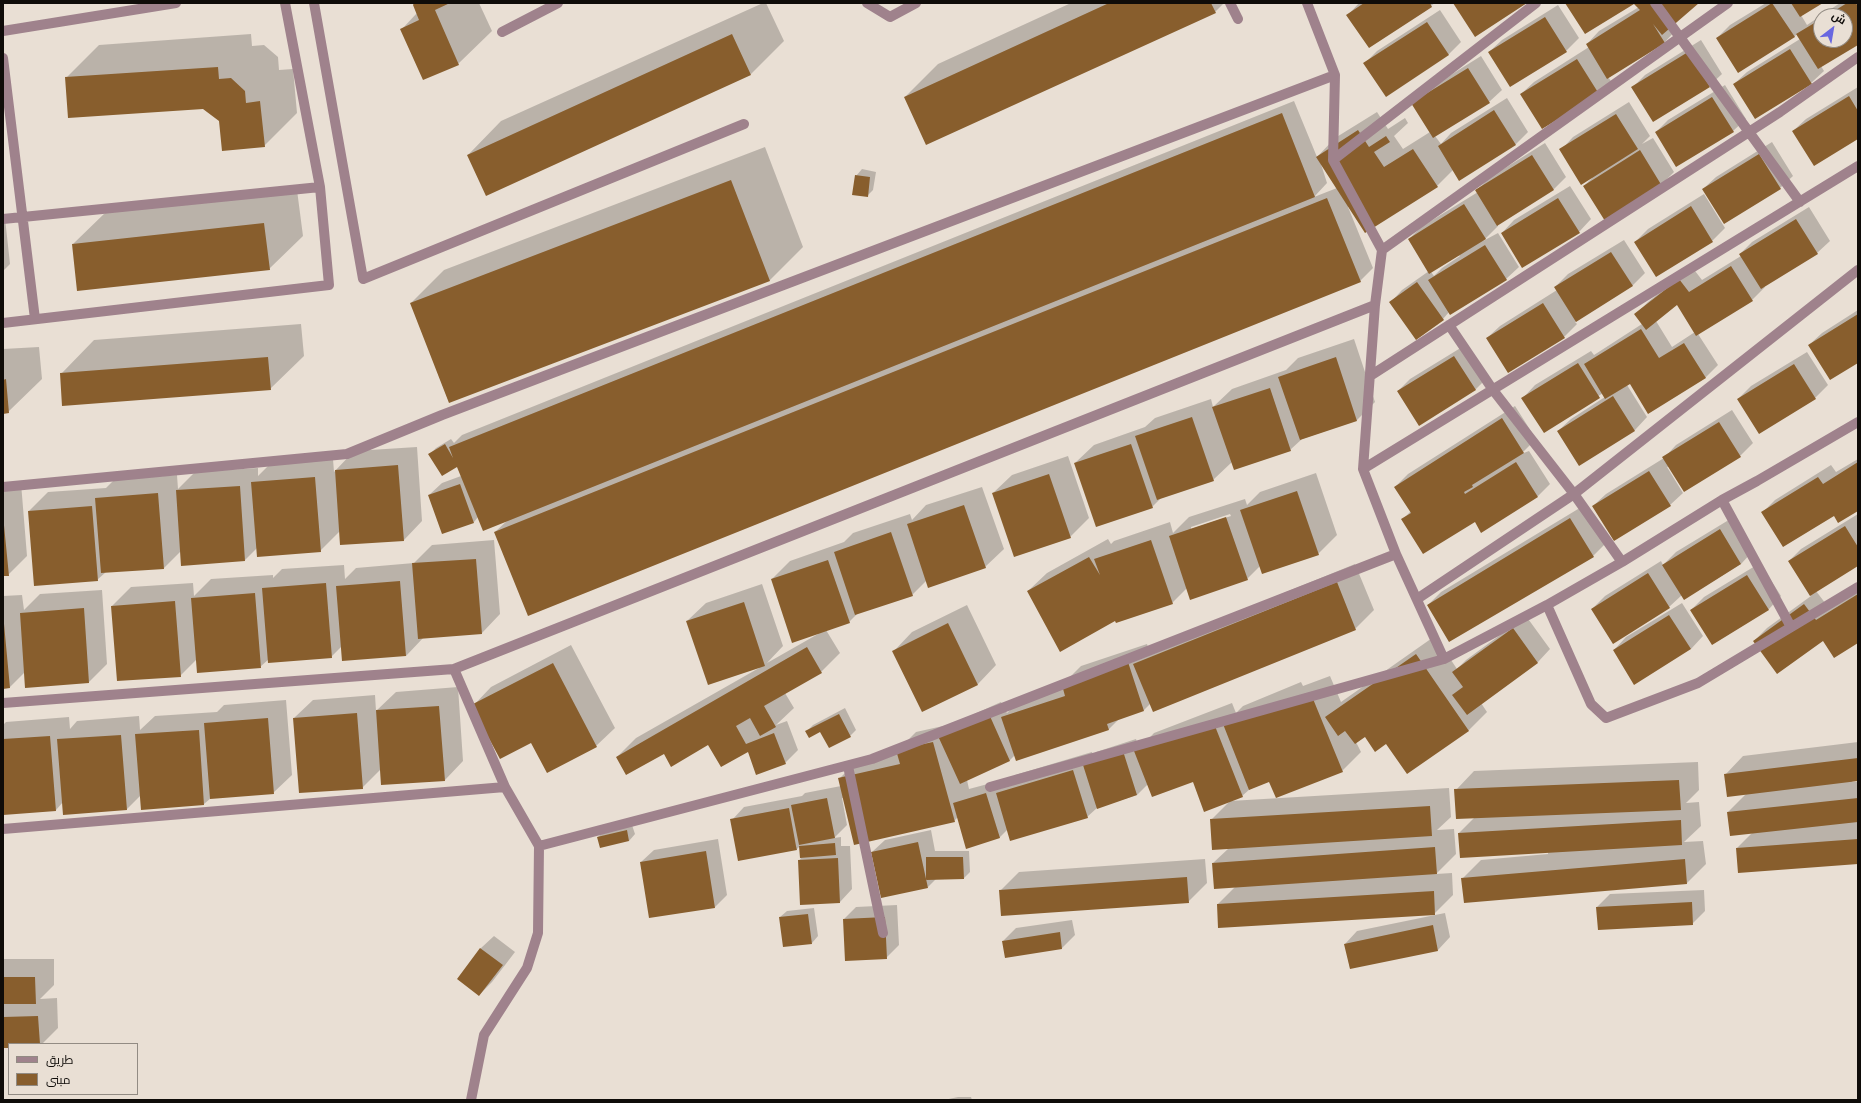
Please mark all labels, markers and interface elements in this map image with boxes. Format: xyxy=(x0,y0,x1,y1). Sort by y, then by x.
north arrow xyxy=(1813,8,1853,48)
text: ش xyxy=(1830,9,1848,27)
legend xyxy=(8,1043,138,1095)
text: طريق xyxy=(46,1053,73,1067)
text: مبنى xyxy=(46,1073,71,1087)

